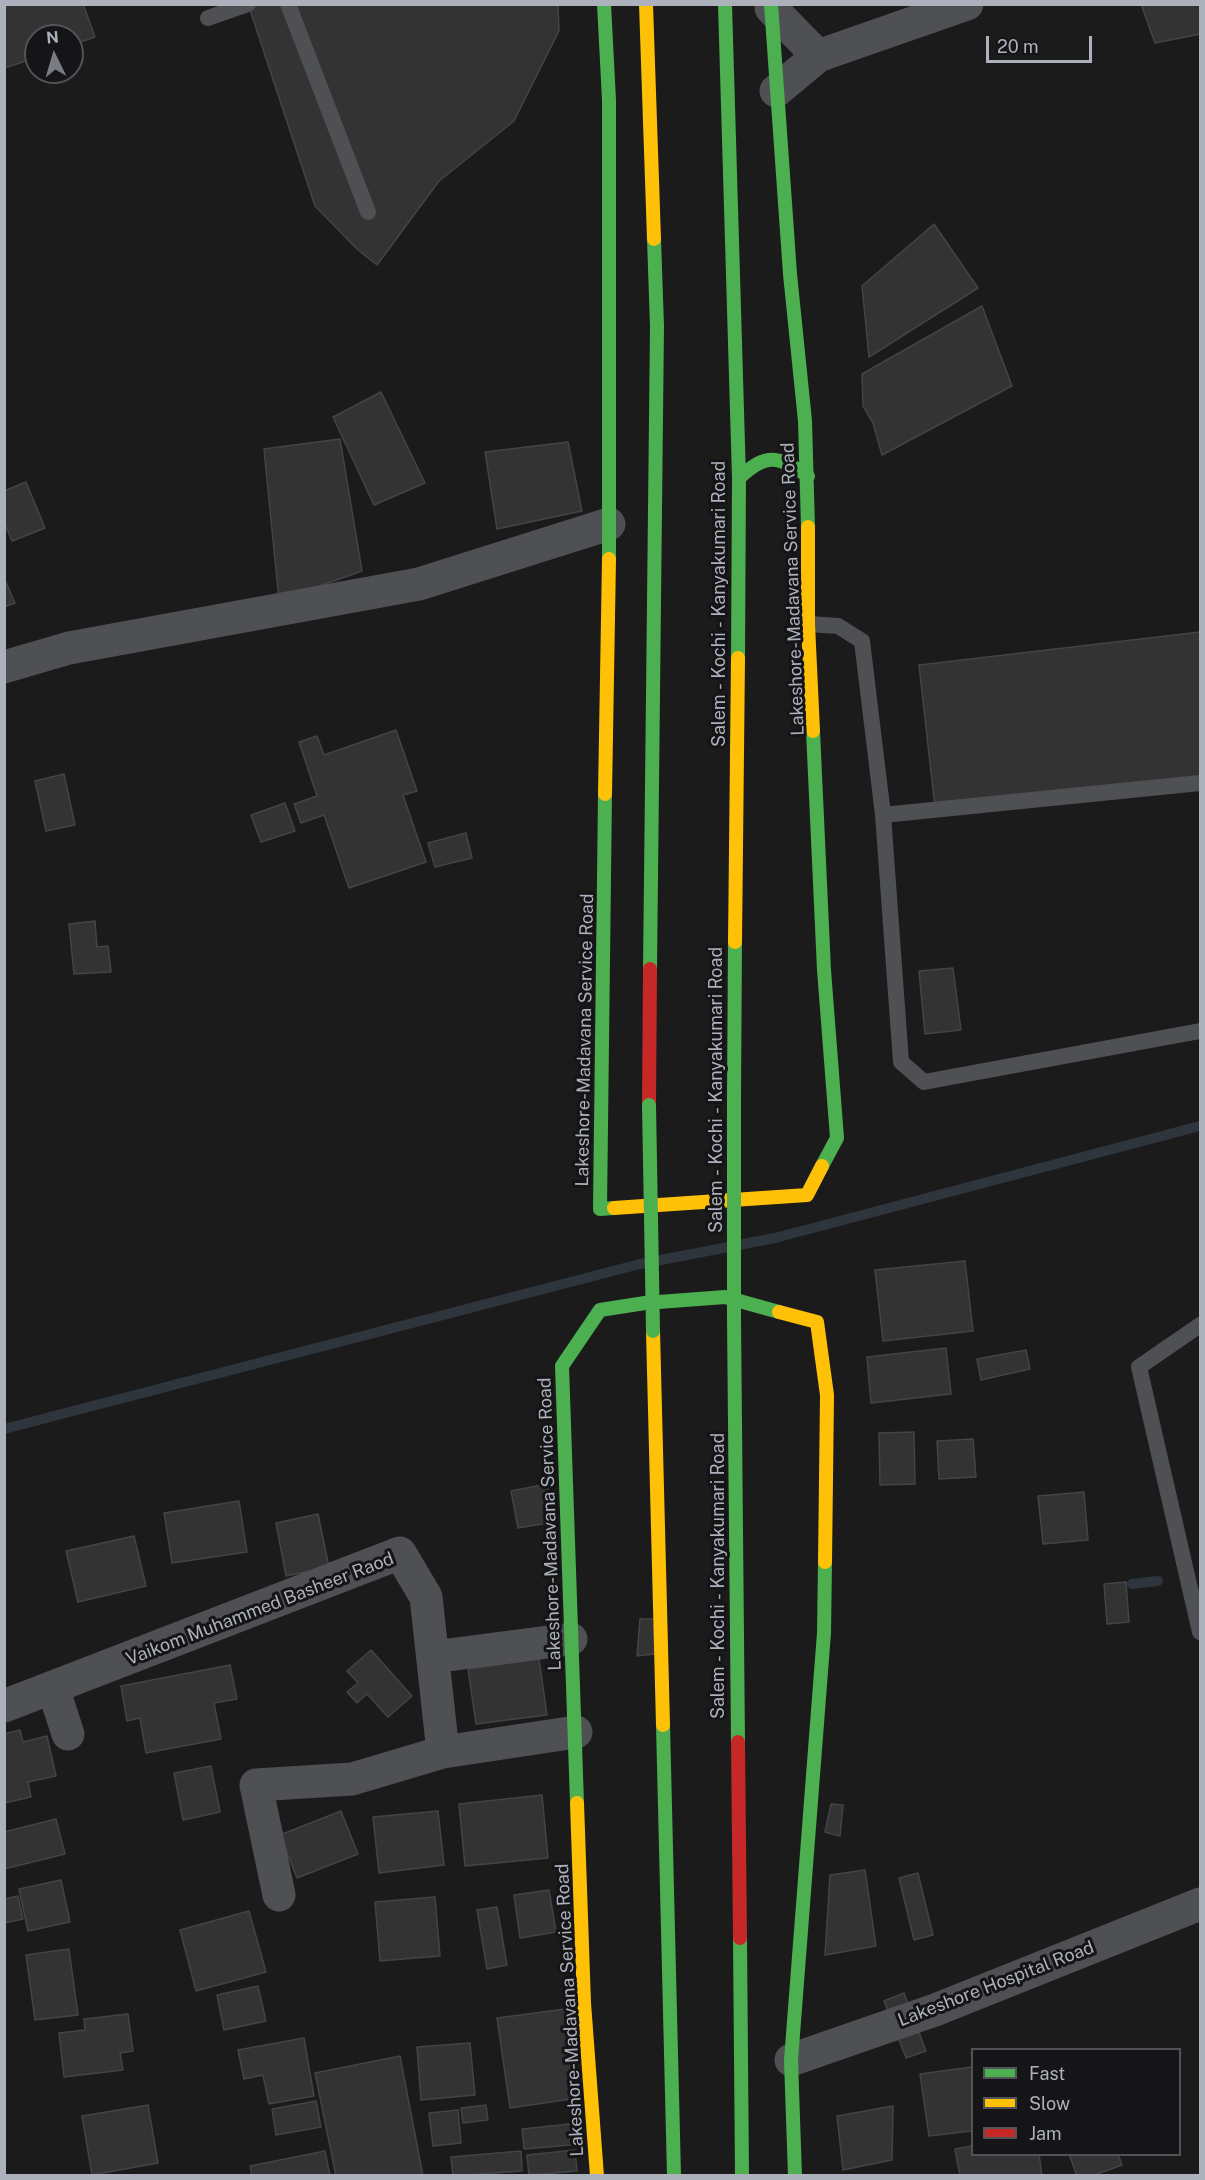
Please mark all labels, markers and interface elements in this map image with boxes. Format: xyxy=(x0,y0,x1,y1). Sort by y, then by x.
north arrow xyxy=(24,24,84,84)
scale bar xyxy=(989,24,1096,62)
text: N xyxy=(45,28,60,48)
text: 20 m xyxy=(997,36,1039,57)
street label: Lakeshore-Madavana Service Road xyxy=(777,442,809,736)
street label: Salem - Kochi - Kanyakumari Road xyxy=(708,461,730,747)
street label: Lakeshore-Madavana Service Road xyxy=(572,893,598,1187)
street label: Salem - Kochi - Kanyakumari Road xyxy=(705,947,727,1233)
street label: Lakeshore-Madavana Service Road xyxy=(534,1377,566,1671)
street label: Salem - Kochi - Kanyakumari Road xyxy=(707,1433,729,1719)
street label: Vaikom Muhammed Basheer Raod xyxy=(123,1548,397,1670)
street label: Lakeshore-Madavana Service Road xyxy=(552,1863,588,2157)
street label: Lakeshore Hospital Road xyxy=(895,1937,1097,2031)
legend xyxy=(971,2048,1181,2156)
text: Fast xyxy=(1029,2063,1065,2084)
text: Slow xyxy=(1029,2093,1070,2114)
text: Jam xyxy=(1029,2123,1062,2144)

